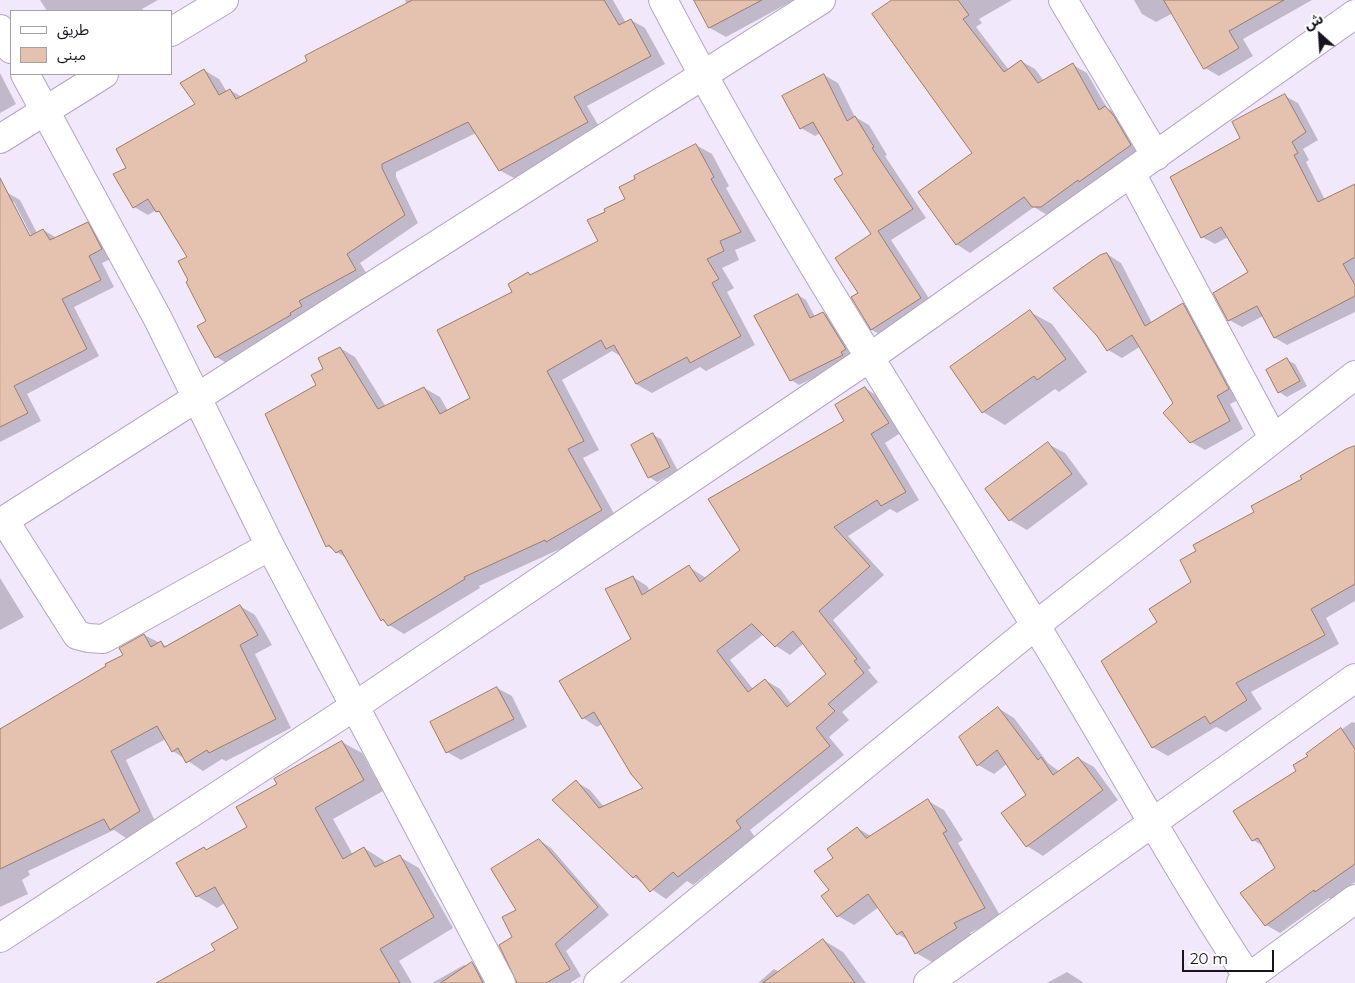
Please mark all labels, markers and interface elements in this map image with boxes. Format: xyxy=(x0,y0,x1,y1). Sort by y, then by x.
text: ش xyxy=(1301,9,1326,34)
legend xyxy=(10,10,172,75)
north arrow xyxy=(1295,10,1345,60)
text: طريق xyxy=(57,20,89,39)
text: مبنى xyxy=(57,45,86,64)
scale bar xyxy=(1185,940,1278,972)
text: 20 m xyxy=(1190,949,1228,968)

